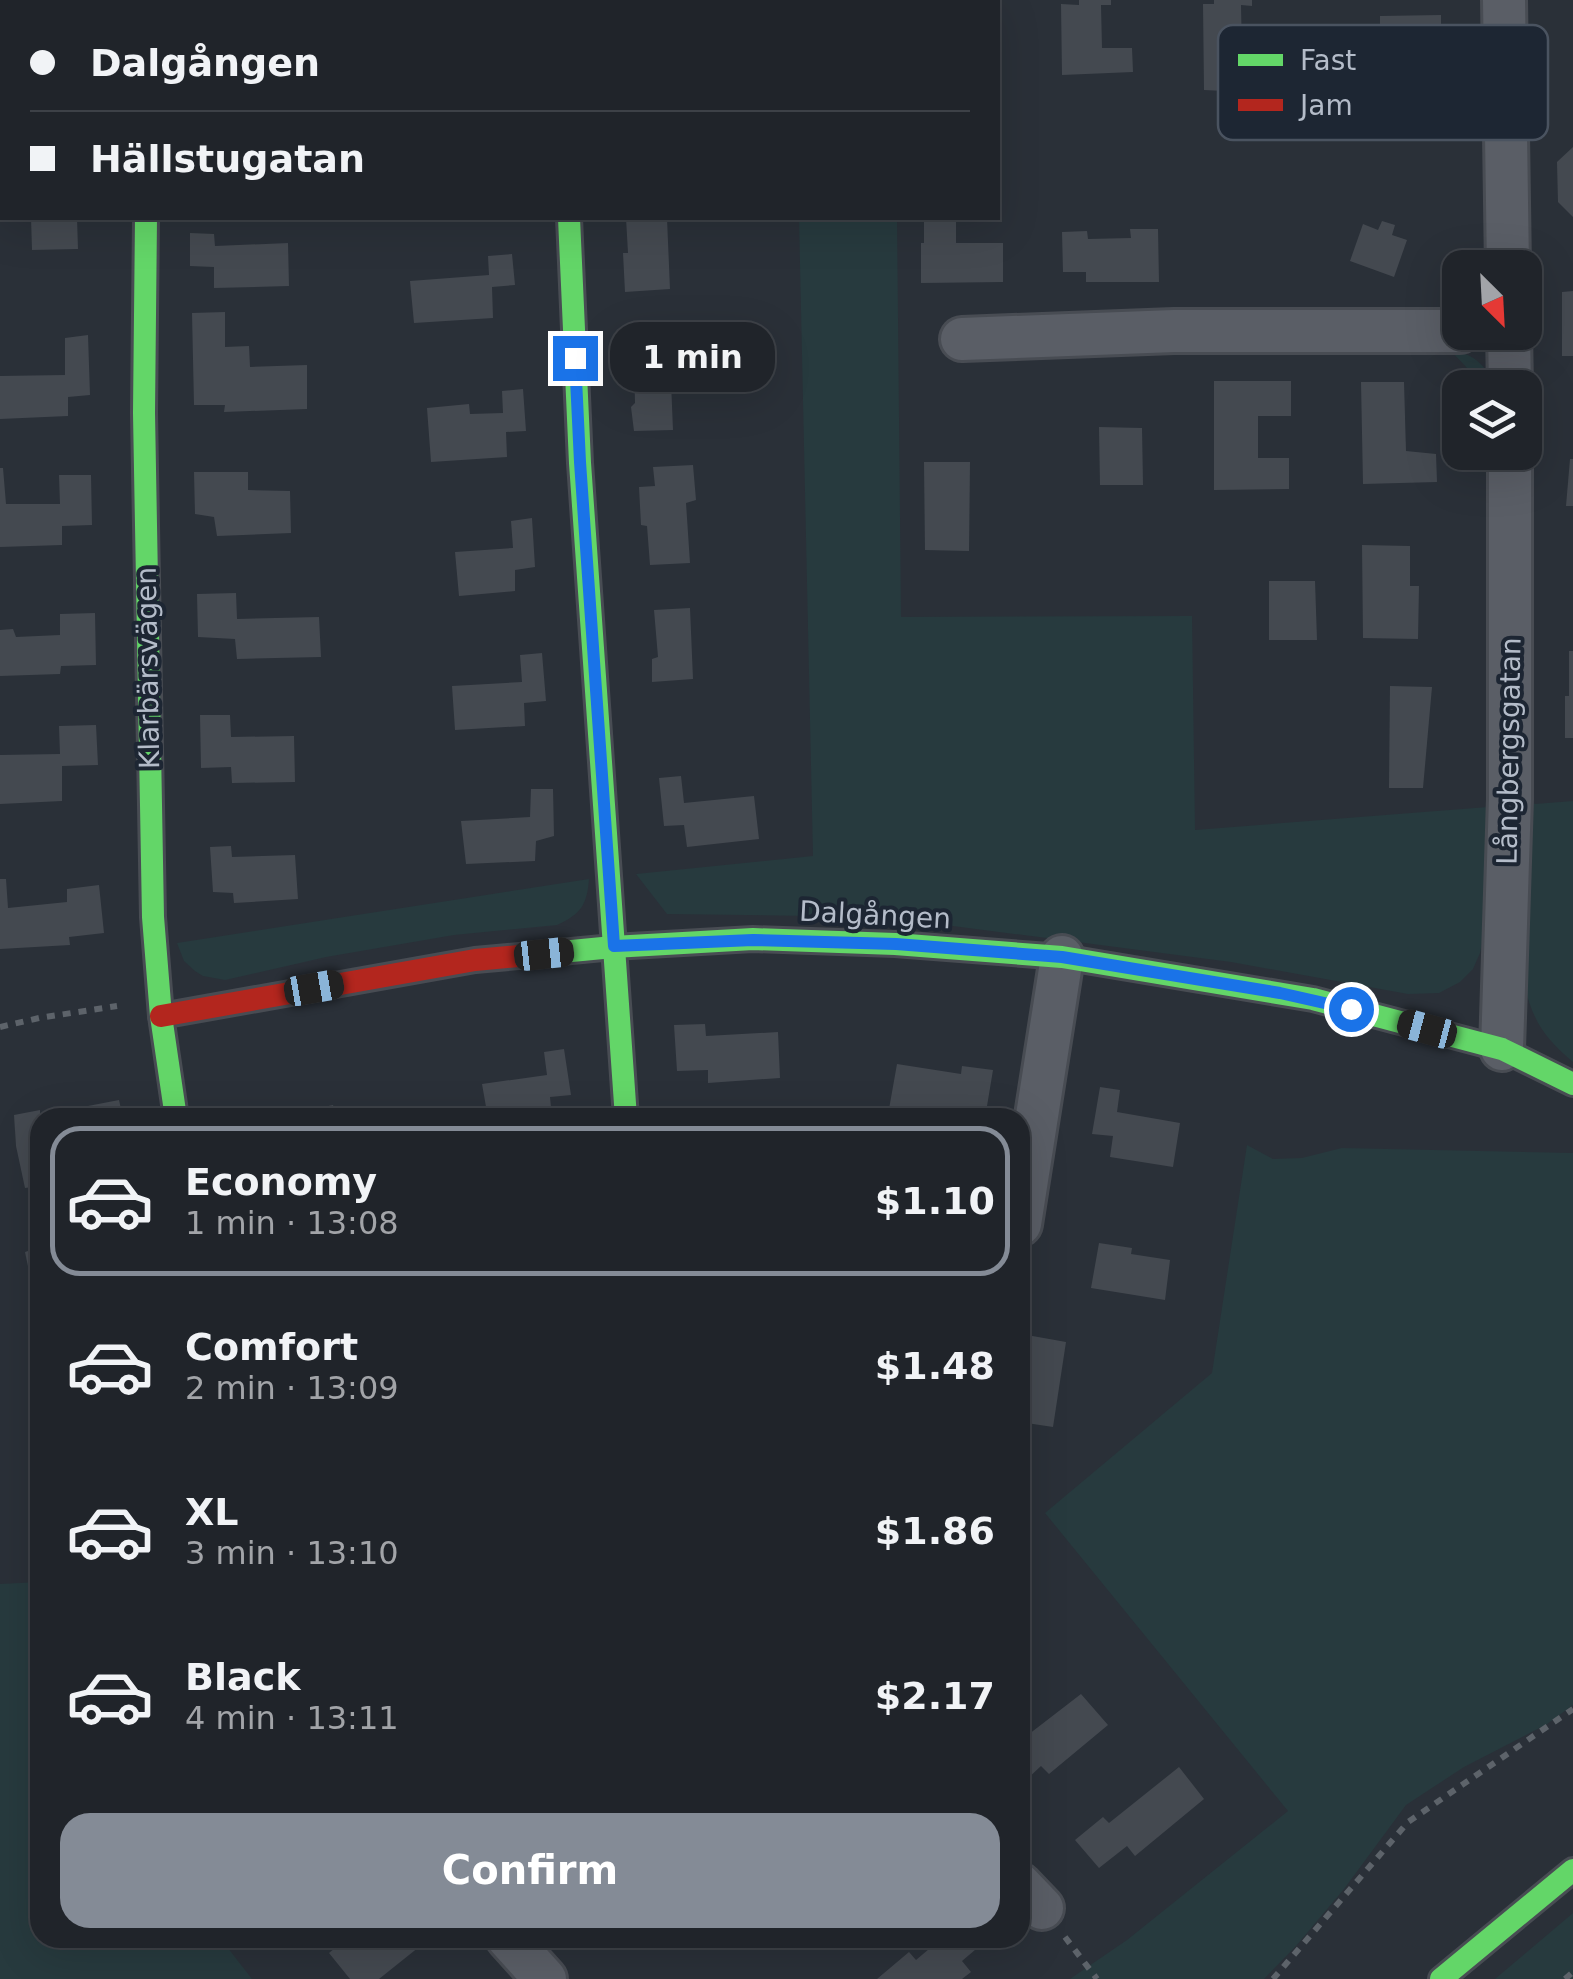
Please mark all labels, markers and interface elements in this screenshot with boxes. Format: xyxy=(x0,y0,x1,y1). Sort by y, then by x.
legend xyxy=(1218,25,1548,140)
text: Dalgången xyxy=(90,41,320,85)
text: Fast xyxy=(1300,44,1356,77)
text: Jam xyxy=(1298,89,1353,122)
text: Hällstugatan xyxy=(90,137,365,181)
north arrow xyxy=(1442,250,1542,350)
map controls xyxy=(1442,250,1542,470)
callout: 1 min xyxy=(610,323,775,393)
route end xyxy=(553,336,598,381)
text: 1 min xyxy=(642,338,743,376)
button: layers xyxy=(1442,370,1542,470)
street label: Klarbärsvägen xyxy=(130,567,166,769)
street label: Långbergsgatan xyxy=(1491,637,1527,865)
street label: Dalgången xyxy=(798,895,952,935)
car xyxy=(513,936,575,972)
car xyxy=(282,968,346,1008)
route start xyxy=(1329,987,1374,1032)
car xyxy=(1394,1007,1460,1051)
icon: car xyxy=(65,1156,155,1246)
text: Economy xyxy=(185,1160,377,1204)
text: $1.10 xyxy=(875,1179,995,1223)
text: 1 min · 13:08 xyxy=(185,1204,399,1242)
icon: car xyxy=(65,1321,155,1411)
text: Comfort xyxy=(185,1325,358,1369)
text: $1.48 xyxy=(875,1344,995,1388)
text: 2 min · 13:09 xyxy=(185,1369,399,1407)
icon: car xyxy=(65,1486,155,1576)
text: XL xyxy=(185,1490,239,1534)
text: $1.86 xyxy=(875,1509,995,1553)
text: 3 min · 13:10 xyxy=(185,1534,399,1572)
icon: car xyxy=(65,1651,155,1741)
text: Black xyxy=(185,1655,300,1699)
text: $2.17 xyxy=(875,1674,995,1718)
text: 4 min · 13:11 xyxy=(185,1699,399,1737)
button: Confirm xyxy=(60,1813,1000,1928)

